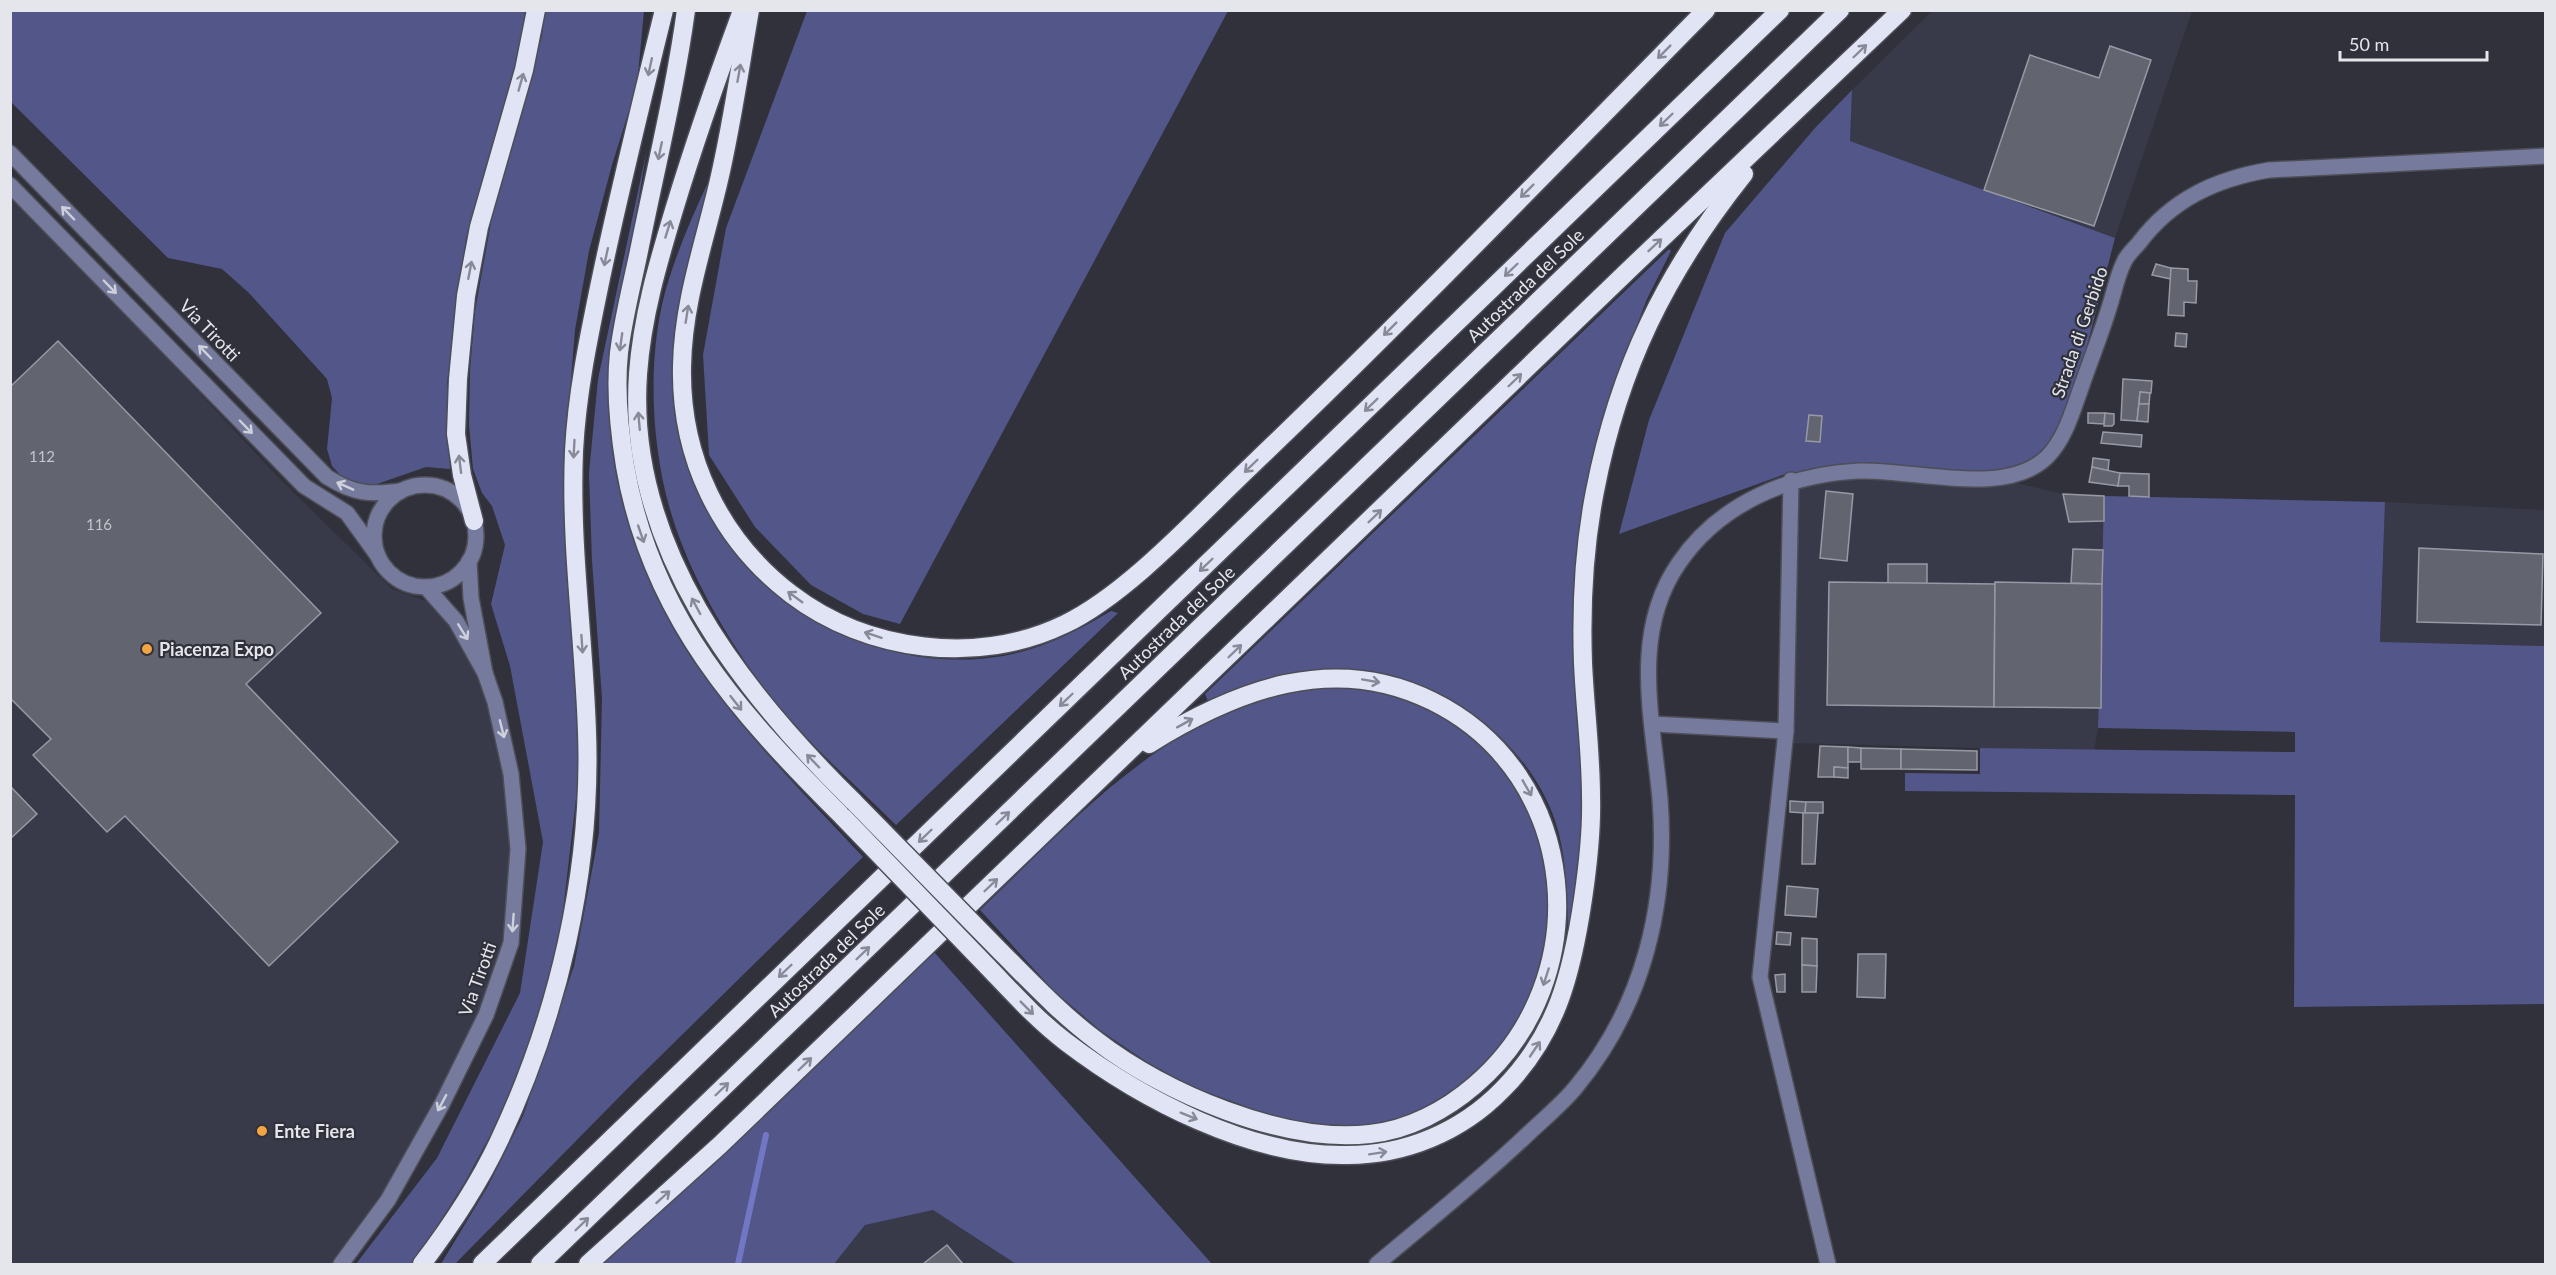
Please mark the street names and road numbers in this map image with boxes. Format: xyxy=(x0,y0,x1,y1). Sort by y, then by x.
street label: Autostrada del Sole xyxy=(1462,224,1588,346)
street label: Strada di Gerbido xyxy=(2046,263,2112,401)
street label: Via Tirotti xyxy=(175,295,245,365)
street label: Autostrada del Sole xyxy=(1113,561,1239,683)
street label: Autostrada del Sole xyxy=(763,899,889,1021)
street label: Via Tirotti xyxy=(453,939,501,1019)

